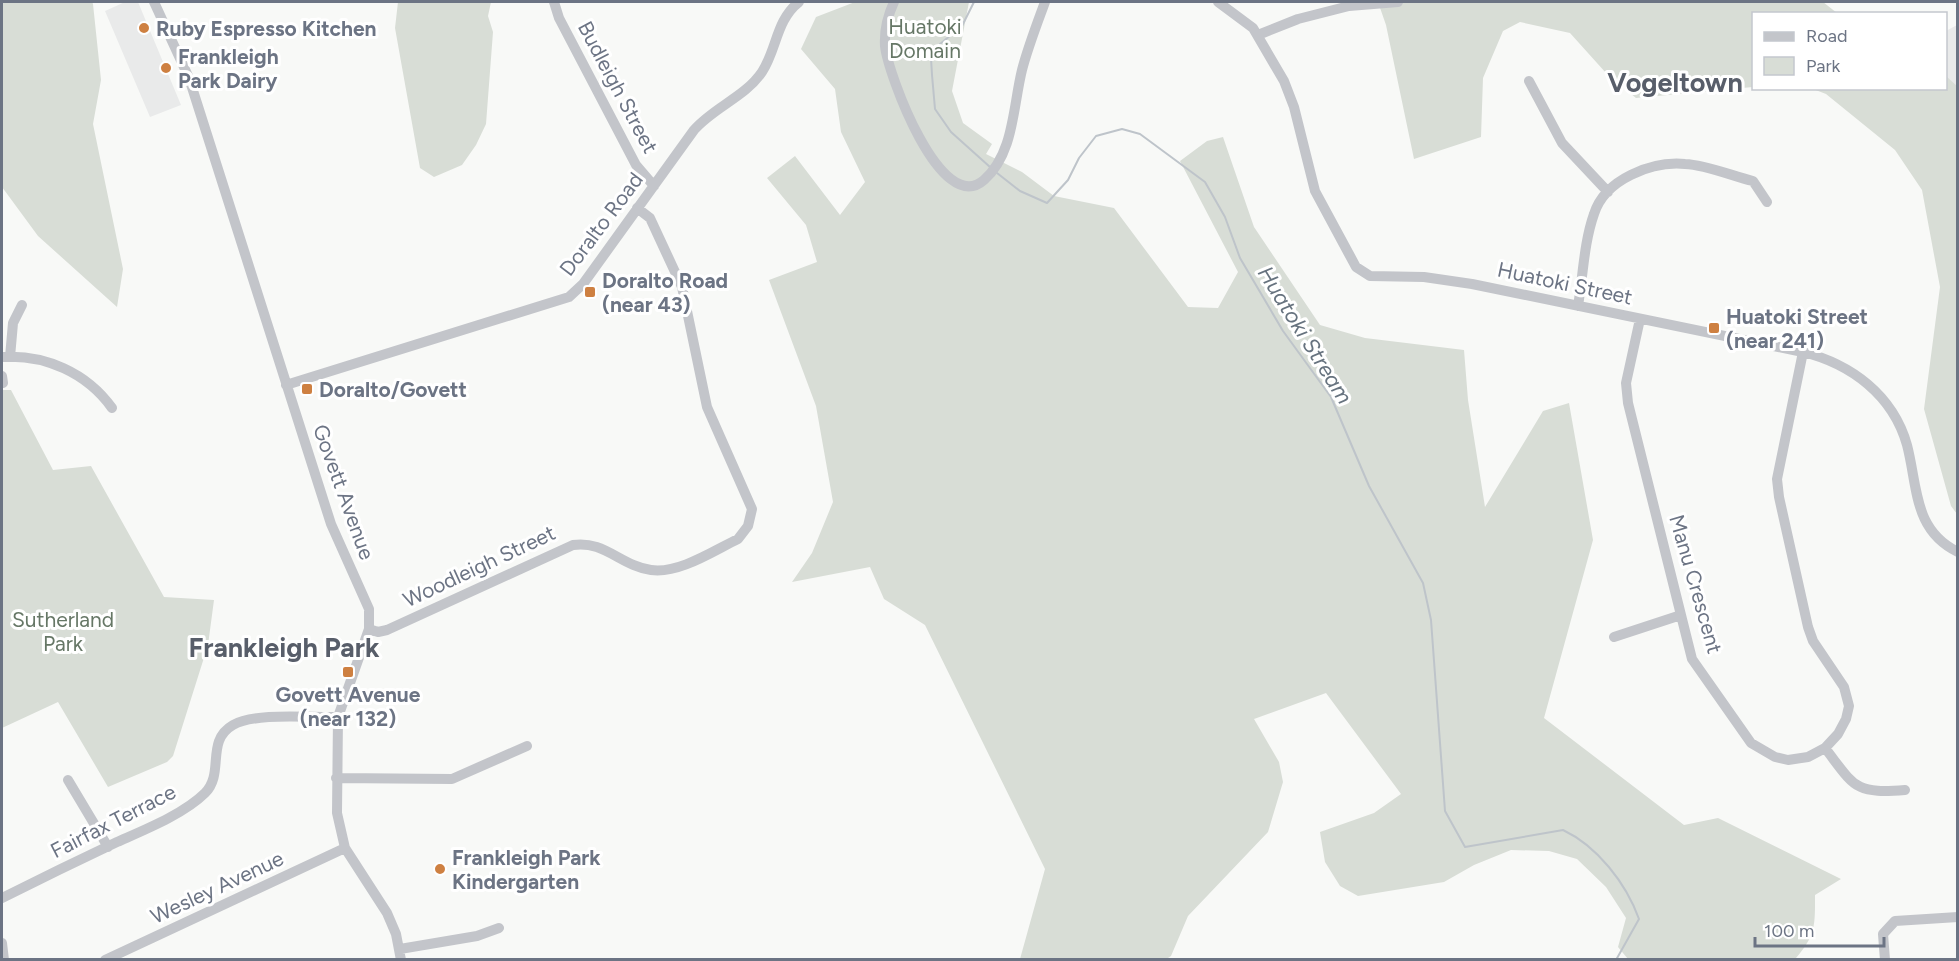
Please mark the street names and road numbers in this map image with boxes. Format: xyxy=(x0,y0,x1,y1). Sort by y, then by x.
street label: Budleigh Street xyxy=(573,17,663,157)
street label: Doralto Road xyxy=(554,167,648,281)
street label: Huatoki Street xyxy=(1495,256,1635,310)
street label: Govett Avenue xyxy=(308,421,380,563)
street label: Manu Crescent xyxy=(1664,512,1728,656)
street label: Woodleigh Street xyxy=(399,520,559,612)
street label: Fairfax Terrace xyxy=(46,779,180,863)
street label: Wesley Avenue xyxy=(147,845,287,929)

